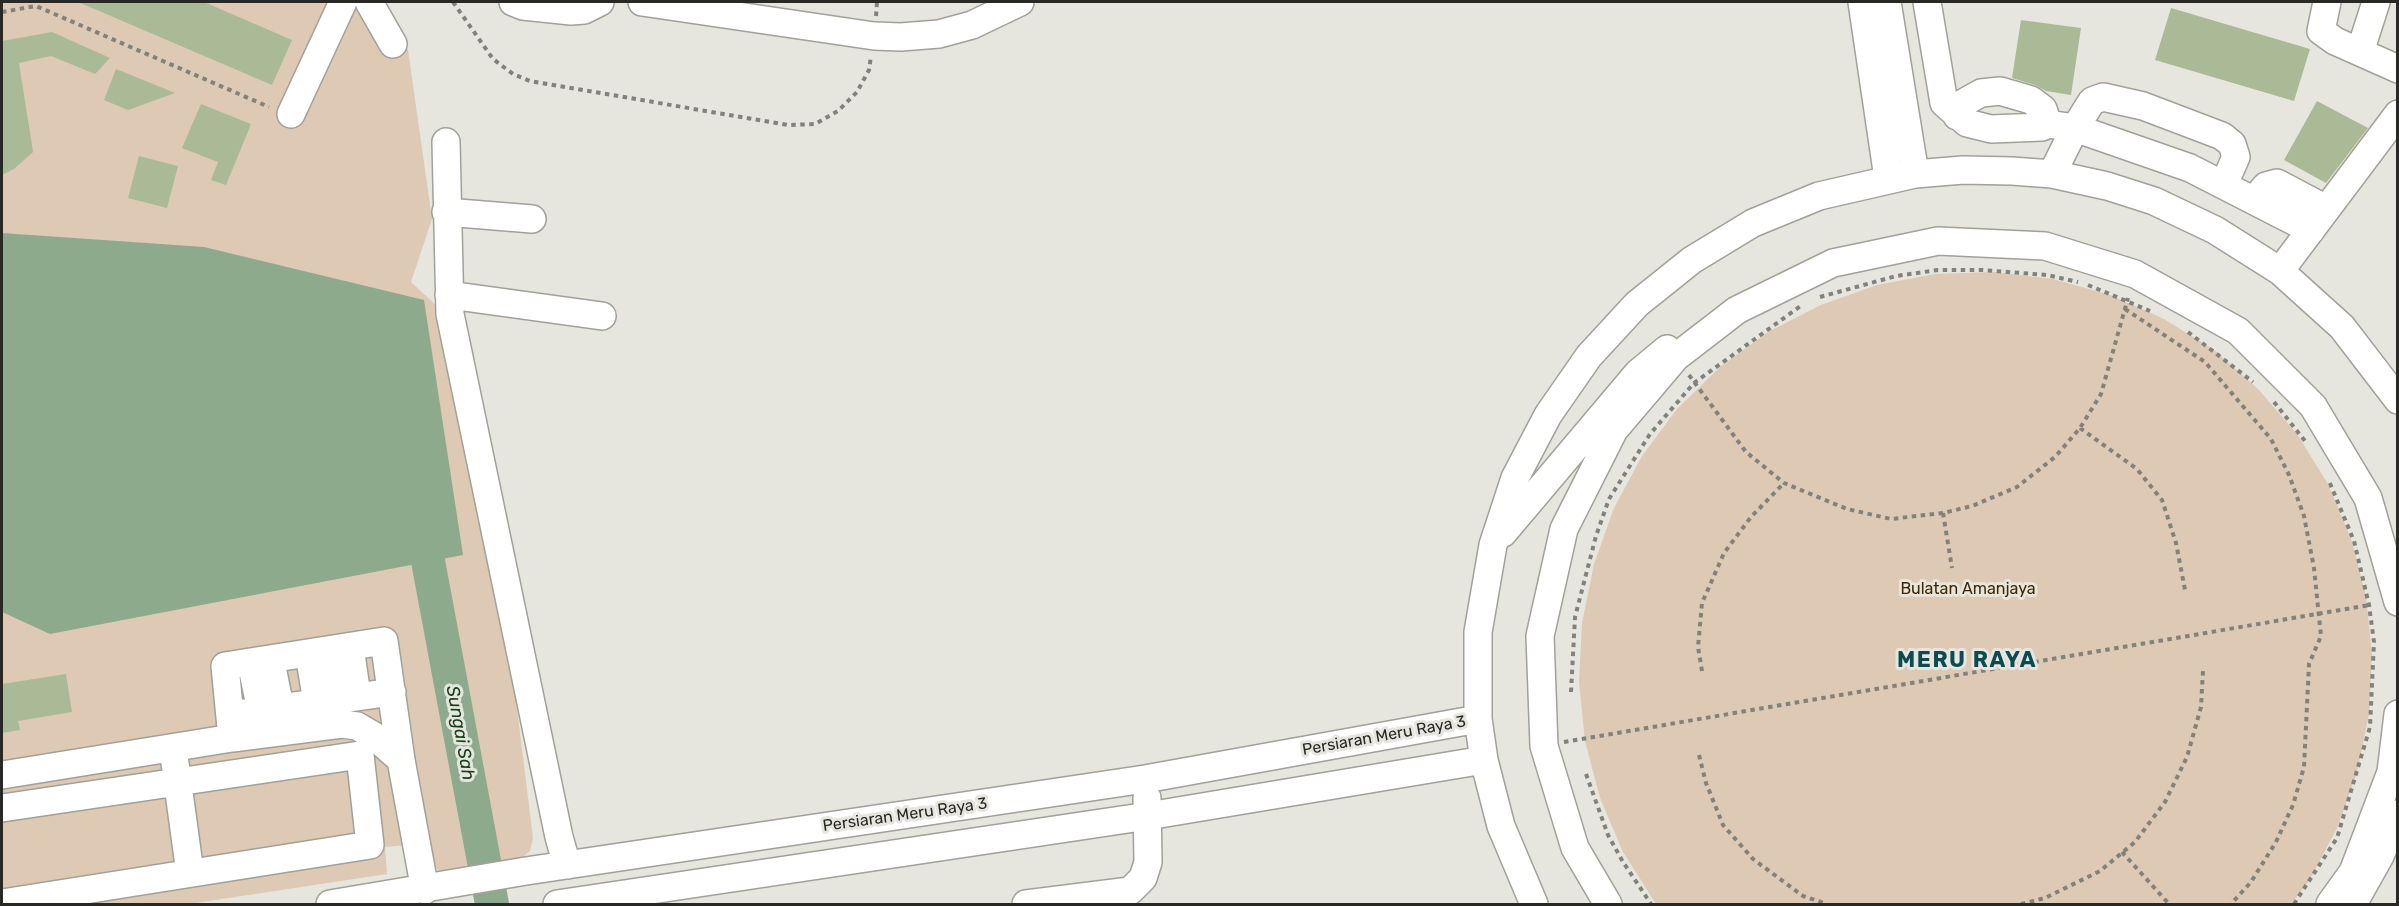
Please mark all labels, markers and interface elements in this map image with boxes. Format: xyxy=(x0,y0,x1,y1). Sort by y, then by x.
park label: Bulatan Amanjaya xyxy=(1900,579,2036,599)
district label: MERU RAYA xyxy=(1897,648,2037,674)
water label: Sungai Sah xyxy=(441,684,479,782)
street label: Persiaran Meru Raya 3 xyxy=(1301,712,1467,760)
street label: Persiaran Meru Raya 3 xyxy=(822,794,988,836)

